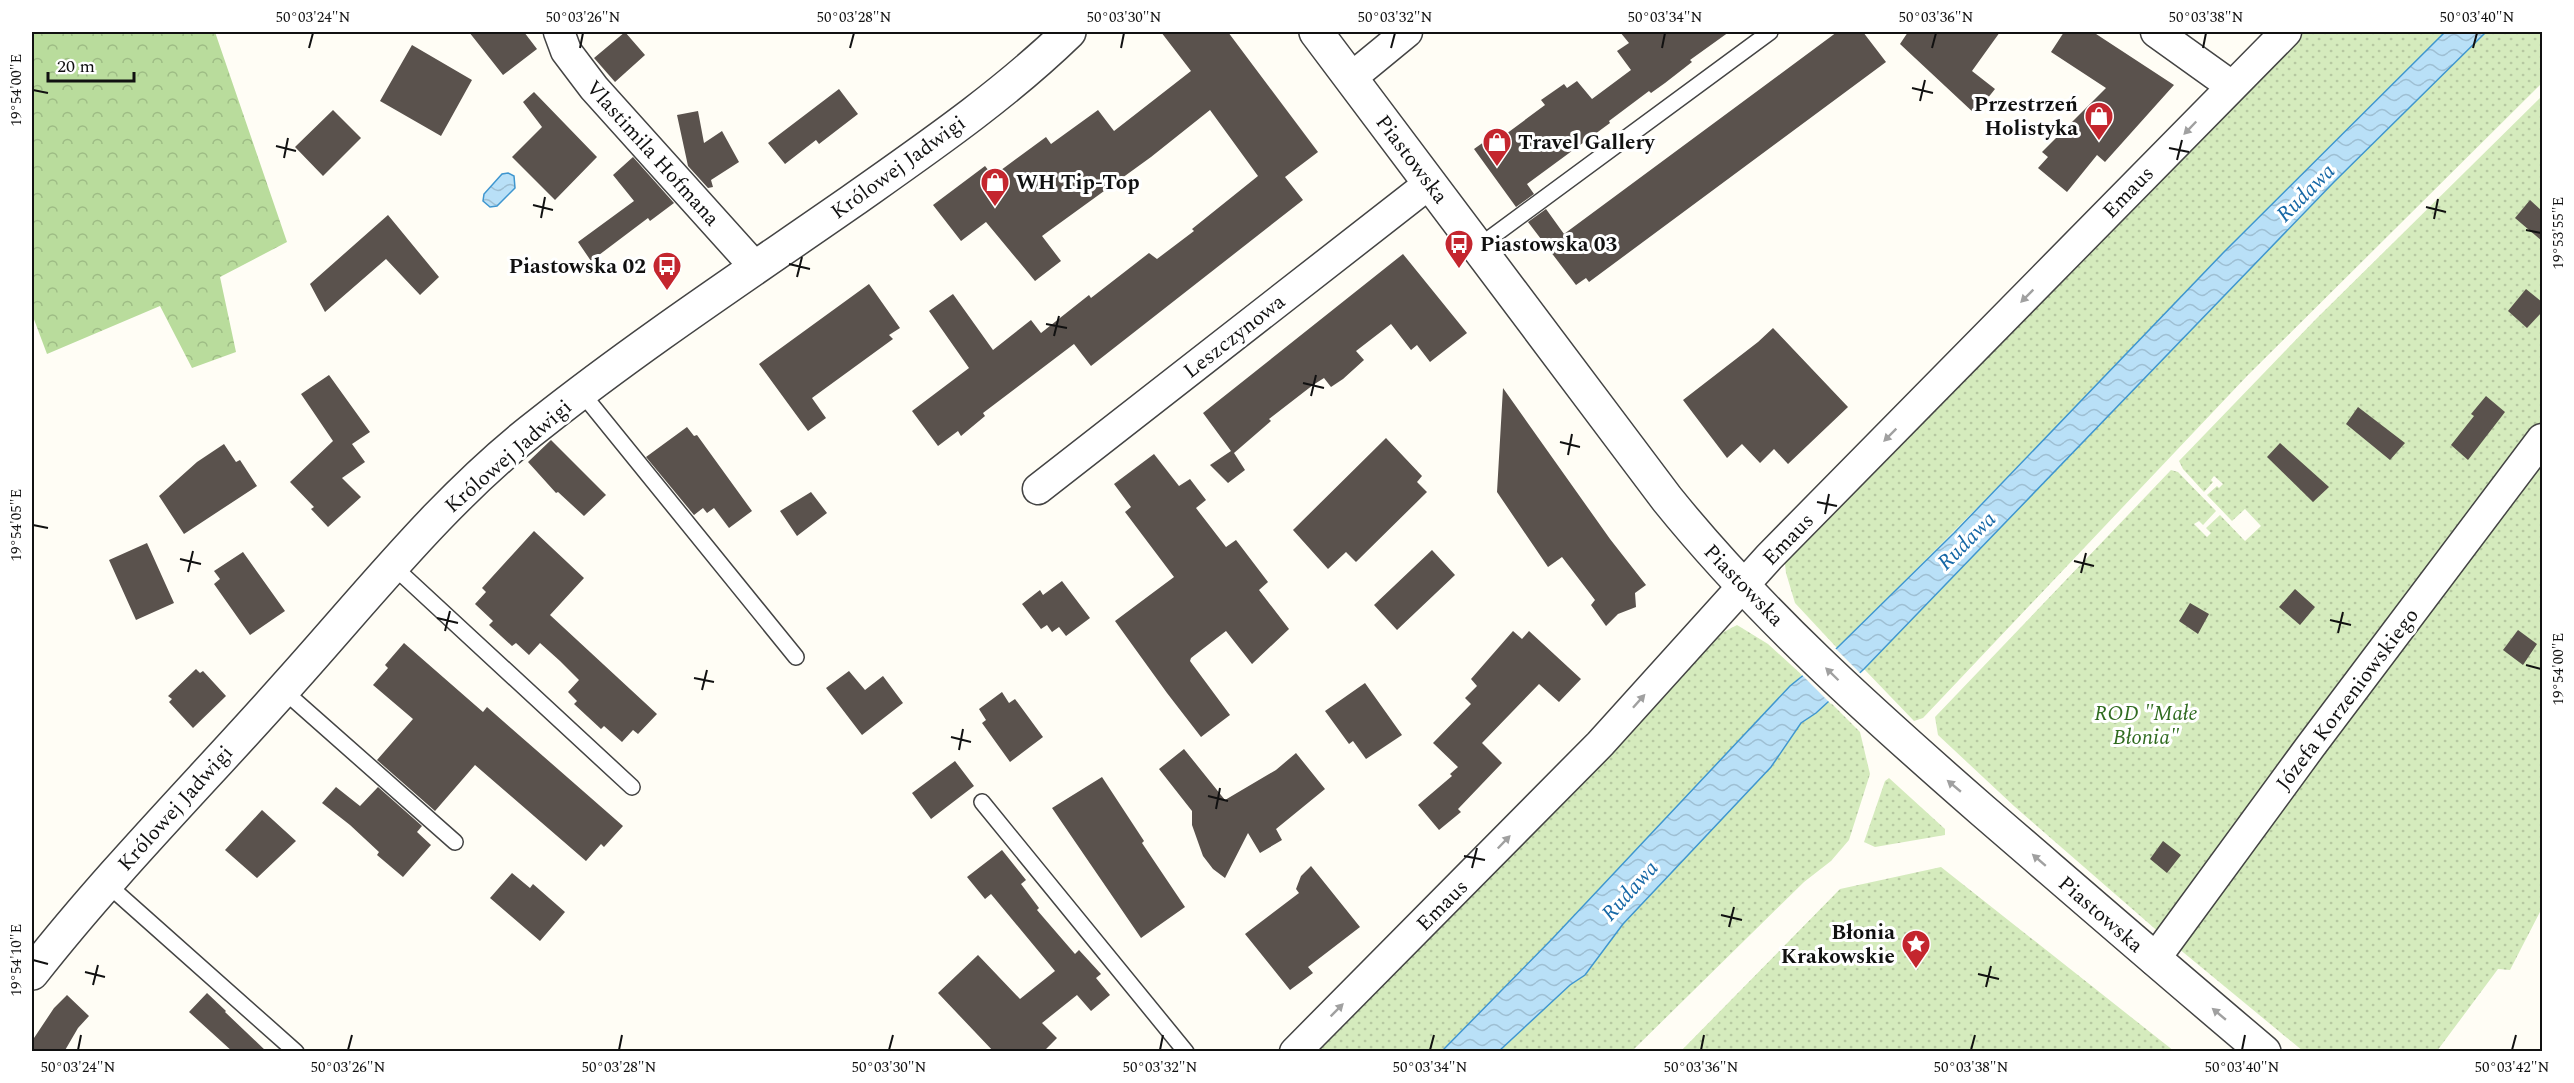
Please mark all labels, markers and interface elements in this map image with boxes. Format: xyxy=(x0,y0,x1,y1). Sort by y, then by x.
text: 50°03'24"N xyxy=(276,6,351,29)
text: 50°03'26"N xyxy=(546,6,621,29)
text: 50°03'28"N xyxy=(817,6,892,29)
text: 50°03'30"N xyxy=(1087,6,1162,29)
text: 50°03'32"N xyxy=(1358,6,1433,29)
text: 50°03'34"N xyxy=(1628,6,1703,29)
text: 50°03'36"N xyxy=(1899,6,1974,29)
text: 50°03'38"N xyxy=(2169,6,2244,29)
text: 50°03'40"N xyxy=(2440,6,2515,29)
scale bar xyxy=(48,45,134,83)
text: 20 m xyxy=(57,53,95,80)
text: 19°54'00"E xyxy=(5,54,28,126)
street label: Vlastimila Hofmana xyxy=(578,73,727,234)
place label: Przestrzeń Holistyka xyxy=(1974,89,2078,145)
shop icon: Przestrzeń Holistyka xyxy=(2083,100,2115,142)
street label: Królowej Jadwigi xyxy=(824,108,973,228)
street label: Piastowska xyxy=(1367,108,1456,212)
one-way arrow xyxy=(2183,120,2197,134)
shop icon: Travel Gallery xyxy=(1481,126,1513,168)
place label: Travel Gallery xyxy=(1518,127,1656,159)
water label: Rudawa xyxy=(2269,156,2343,230)
street label: Emaus xyxy=(2095,159,2162,226)
shop icon: WH Tip-Top xyxy=(979,166,1011,208)
place label: WH Tip-Top xyxy=(1016,167,1140,199)
text: 19°53'55"E xyxy=(2547,197,2570,269)
bus stop icon: Piastowska 03 xyxy=(1443,228,1475,270)
place label: Piastowska 03 xyxy=(1480,229,1618,261)
bus stop icon: Piastowska 02 xyxy=(651,250,683,292)
place label: Piastowska 02 xyxy=(509,251,646,283)
street label: Leszczynowa xyxy=(1177,286,1293,387)
one-way arrow xyxy=(2020,289,2034,304)
street label: Królowej Jadwigi xyxy=(438,392,580,521)
one-way arrow xyxy=(1883,427,1897,441)
text: 19°54'05"E xyxy=(5,489,28,561)
water label: Rudawa xyxy=(1930,504,2004,578)
street label: Emaus xyxy=(1755,506,1822,573)
street label: Piastowska xyxy=(1695,537,1792,635)
street label: Józefa Korzeniowskiego xyxy=(2268,601,2427,798)
text: 19°54'00"E xyxy=(2547,633,2570,705)
one-way arrow xyxy=(1826,668,1840,682)
one-way arrow xyxy=(1632,694,1646,709)
park label: ROD "Małe Błonia" xyxy=(2094,698,2198,754)
street label: Królowej Jadwigi xyxy=(110,738,241,879)
one-way arrow xyxy=(1946,779,1962,792)
one-way arrow xyxy=(1497,835,1511,850)
water label: Rudawa xyxy=(1594,853,1667,929)
one-way arrow xyxy=(2032,854,2047,867)
street label: Piastowska xyxy=(2050,868,2151,962)
street label: Emaus xyxy=(1409,872,1476,939)
place label: Błonia Krakowskie xyxy=(1781,917,1895,973)
text: 19°54'10"E xyxy=(5,924,28,996)
place icon: Błonia Krakowskie xyxy=(1900,928,1932,970)
one-way arrow xyxy=(1329,1004,1343,1018)
one-way arrow xyxy=(2212,1008,2227,1021)
text: 50°03'24"N xyxy=(41,1056,116,1079)
text: 50°03'26"N xyxy=(311,1056,386,1079)
text: 50°03'28"N xyxy=(582,1056,657,1079)
text: 50°03'30"N xyxy=(852,1056,927,1079)
text: 50°03'32"N xyxy=(1123,1056,1198,1079)
text: 50°03'34"N xyxy=(1393,1056,1468,1079)
text: 50°03'36"N xyxy=(1664,1056,1739,1079)
text: 50°03'38"N xyxy=(1934,1056,2009,1079)
text: 50°03'40"N xyxy=(2205,1056,2280,1079)
text: 50°03'42"N xyxy=(2475,1056,2550,1079)

